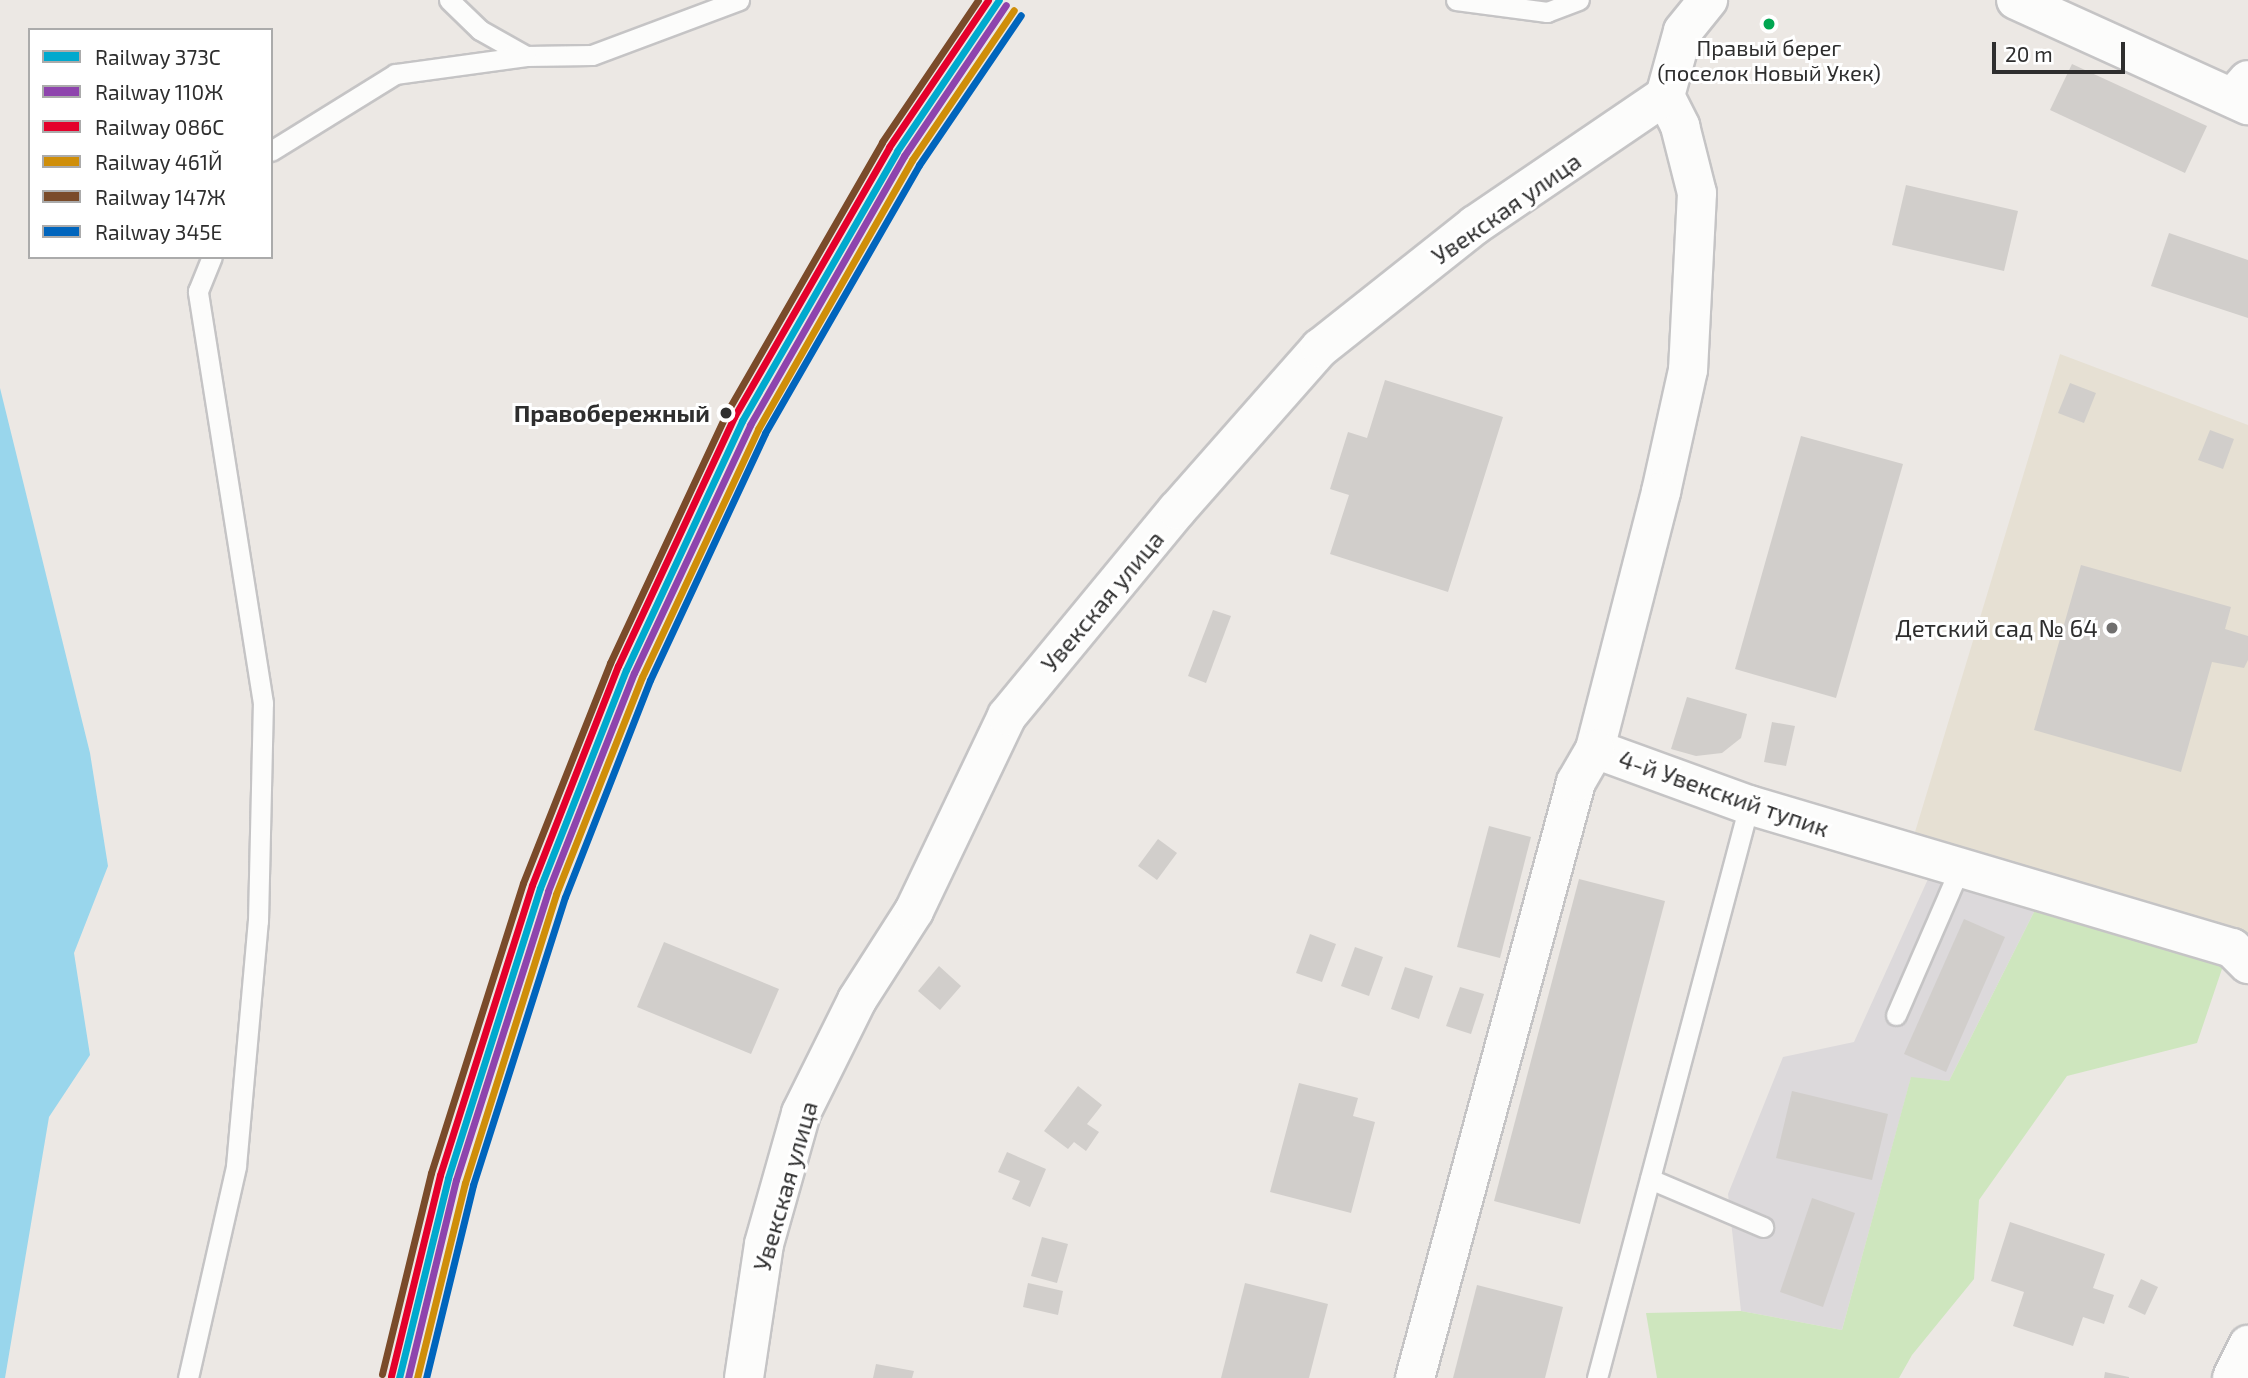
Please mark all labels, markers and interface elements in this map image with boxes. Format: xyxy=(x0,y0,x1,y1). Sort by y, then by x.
marker: Правый берег (поселок Новый Укек) xyxy=(1762,17,1776,31)
legend xyxy=(28,28,273,259)
scale bar xyxy=(1996,28,2129,72)
place label: Правый берег (поселок Новый Укек) xyxy=(1657,34,1881,86)
text: 20 m xyxy=(2005,41,2053,66)
text: Railway 373C xyxy=(95,44,221,69)
text: Railway 110Ж xyxy=(95,79,223,104)
text: Railway 086С xyxy=(95,114,224,139)
street label: Увекская улица xyxy=(1426,146,1586,270)
text: Railway 461Й xyxy=(95,149,223,174)
text: Railway 147Ж xyxy=(95,184,226,209)
text: Railway 345Е xyxy=(95,219,222,244)
place label: Правобережный xyxy=(514,399,710,427)
marker: Правобережный xyxy=(716,403,736,423)
street label: Увекская улица xyxy=(1035,525,1169,677)
place label: Детский сад № 64 xyxy=(1895,614,2098,642)
marker: Детский сад № 64 xyxy=(2104,620,2120,636)
street label: 4-й Увекский тупик xyxy=(1615,744,1833,842)
street label: Увекская улица xyxy=(747,1098,823,1274)

